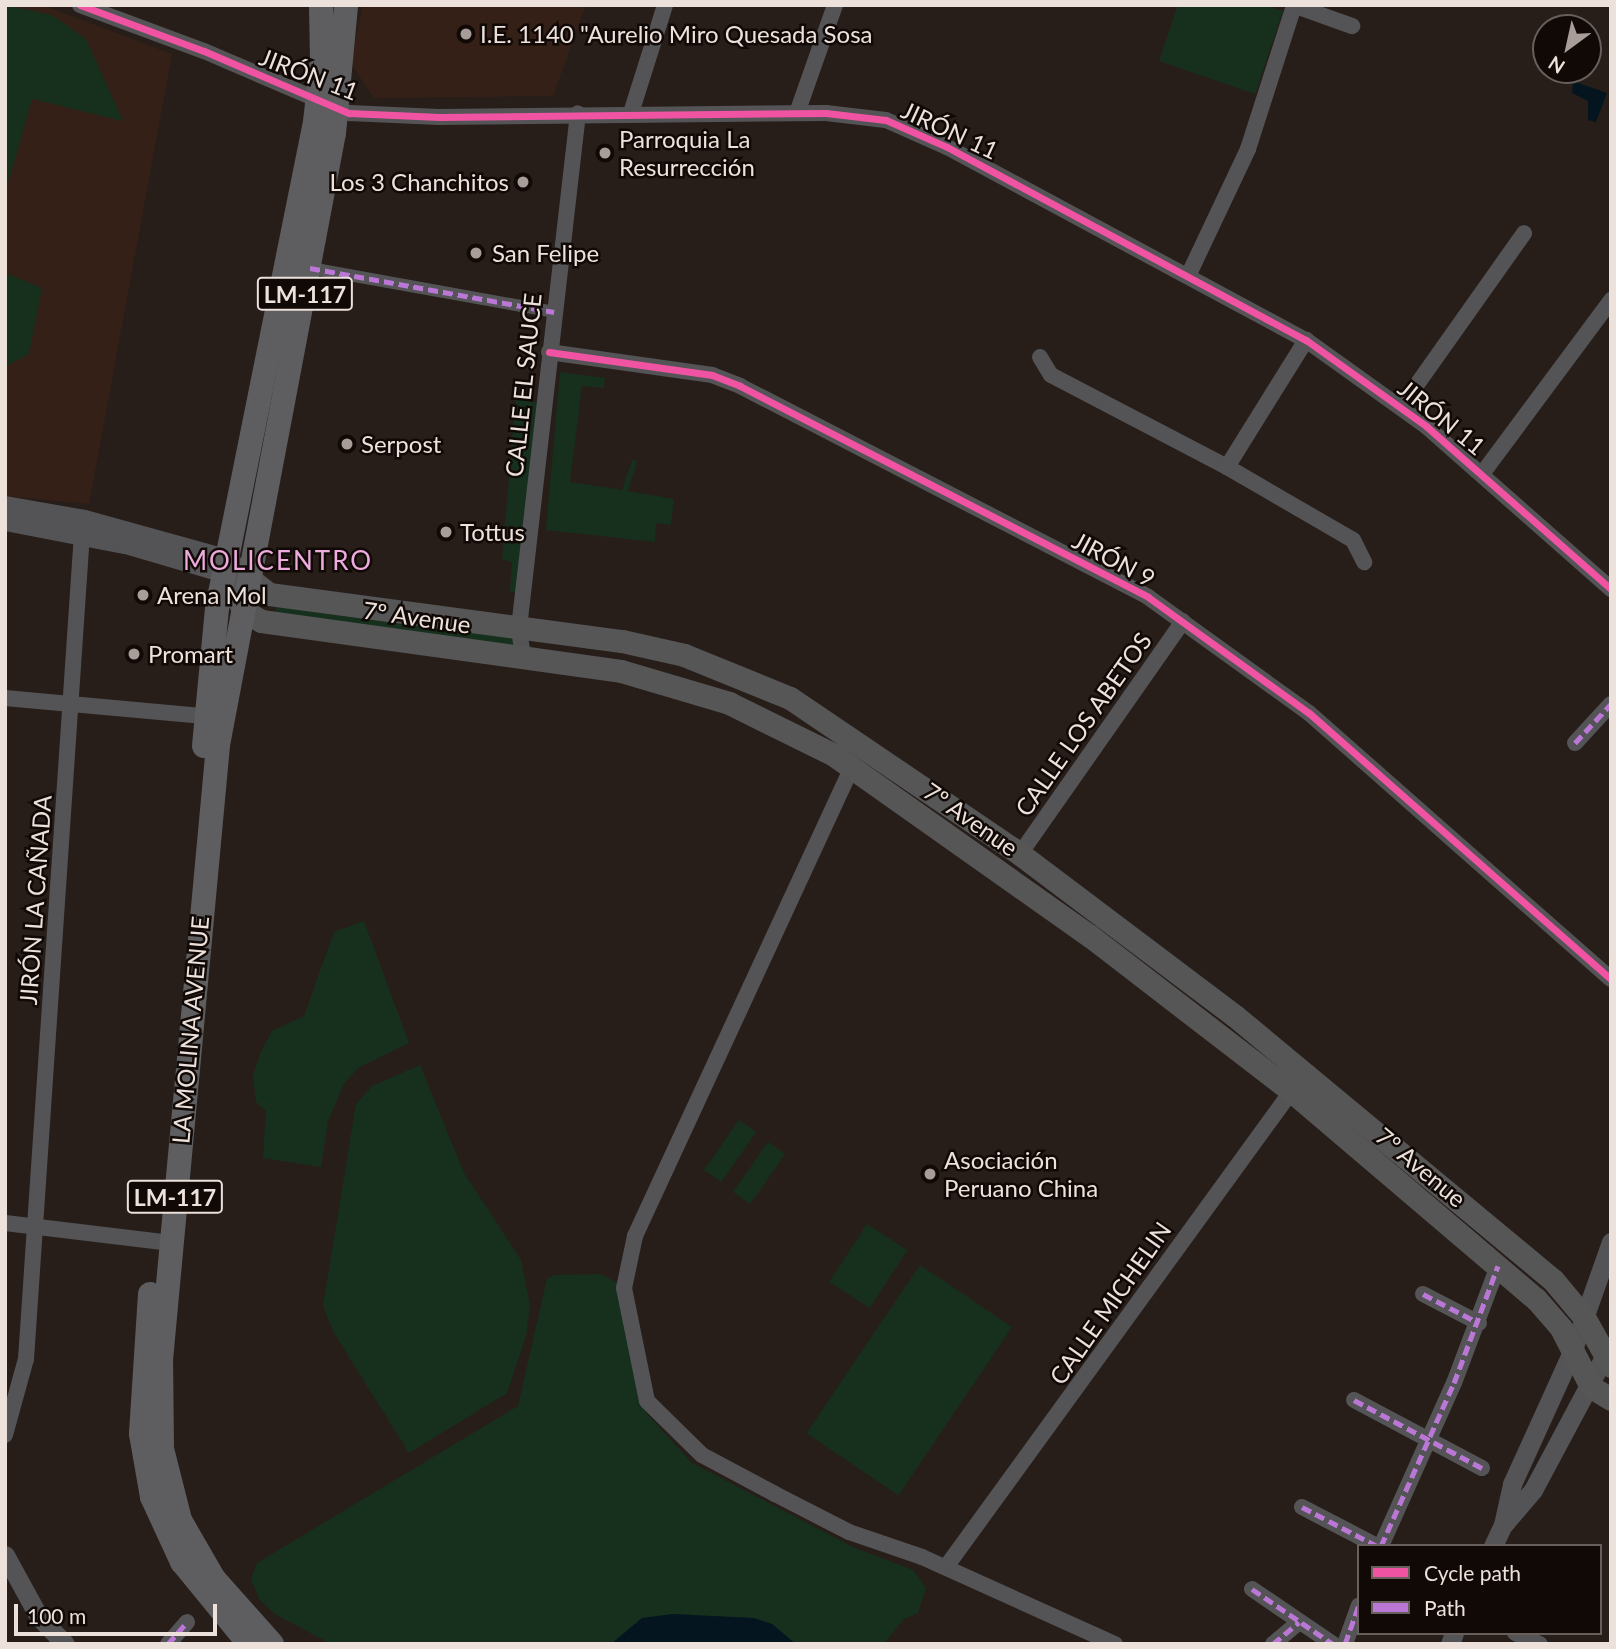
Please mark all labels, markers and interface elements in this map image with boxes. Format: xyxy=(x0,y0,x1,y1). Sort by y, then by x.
north arrow xyxy=(1532,14,1602,84)
place label: I.E. 1140 "Aurelio Miro Quesada Sosa xyxy=(480,20,872,48)
marker: I.E. 1140 "Aurelio Miro Quesada Sosa xyxy=(458,26,474,42)
street label: JIRÓN 11 xyxy=(256,42,362,106)
text: N xyxy=(1544,52,1569,79)
street label: JIRÓN 11 xyxy=(897,95,1003,165)
place label: Parroquia La Resurrección xyxy=(619,125,755,181)
marker: Parroquia La Resurrección xyxy=(597,145,613,161)
place label: Los 3 Chanchitos xyxy=(329,168,509,196)
marker: Los 3 Chanchitos xyxy=(515,174,531,190)
place label: San Felipe xyxy=(492,239,599,267)
marker: San Felipe xyxy=(466,243,486,263)
road number: LM-117 xyxy=(256,274,354,314)
street label: CALLE EL SAUCE xyxy=(499,291,547,479)
street label: JIRÓN 11 xyxy=(1393,373,1491,461)
place label: Serpost xyxy=(361,430,441,458)
marker: Serpost xyxy=(339,436,355,452)
place label: Tottus xyxy=(460,518,525,546)
marker: Tottus xyxy=(438,524,454,540)
street label: JIRÓN 9 xyxy=(1068,525,1160,593)
district label: MOLICENTRO xyxy=(184,545,372,577)
place label: Arena Mol xyxy=(157,581,267,609)
marker: Arena Mol xyxy=(135,587,151,603)
street label: 7º Avenue xyxy=(361,595,473,639)
street label: CALLE LOS ABETOS xyxy=(1009,626,1157,822)
place label: Promart xyxy=(148,640,233,668)
marker: Promart xyxy=(126,646,142,662)
street label: 7º Avenue xyxy=(918,776,1024,862)
street label: JIRÓN LA CAÑADA xyxy=(13,794,57,1006)
street label: LA MOLINA AVENUE xyxy=(166,914,214,1146)
street label: 7º Avenue xyxy=(1370,1121,1472,1213)
place label: Asociación Peruano China xyxy=(944,1146,1098,1202)
marker: Asociación Peruano China xyxy=(922,1166,938,1182)
road number: LM-117 xyxy=(126,1178,224,1216)
street label: CALLE MICHELIN xyxy=(1043,1216,1177,1390)
legend xyxy=(1357,1544,1602,1635)
text: Cycle path xyxy=(1424,1560,1521,1585)
scale bar xyxy=(18,1590,220,1634)
text: Path xyxy=(1424,1595,1466,1620)
text: 100 m xyxy=(27,1603,86,1628)

